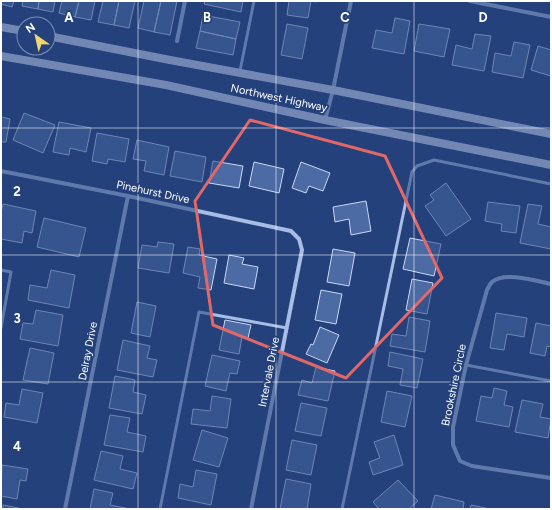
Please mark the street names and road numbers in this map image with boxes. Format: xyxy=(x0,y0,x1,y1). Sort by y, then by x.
street label: Northwest Highway xyxy=(229,81,329,115)
street label: Pinehurst Drive xyxy=(115,178,191,206)
street label: Delray Drive xyxy=(76,321,100,381)
street label: Intervale Drive xyxy=(256,336,282,408)
street label: Brookshire Circle xyxy=(439,343,469,427)

